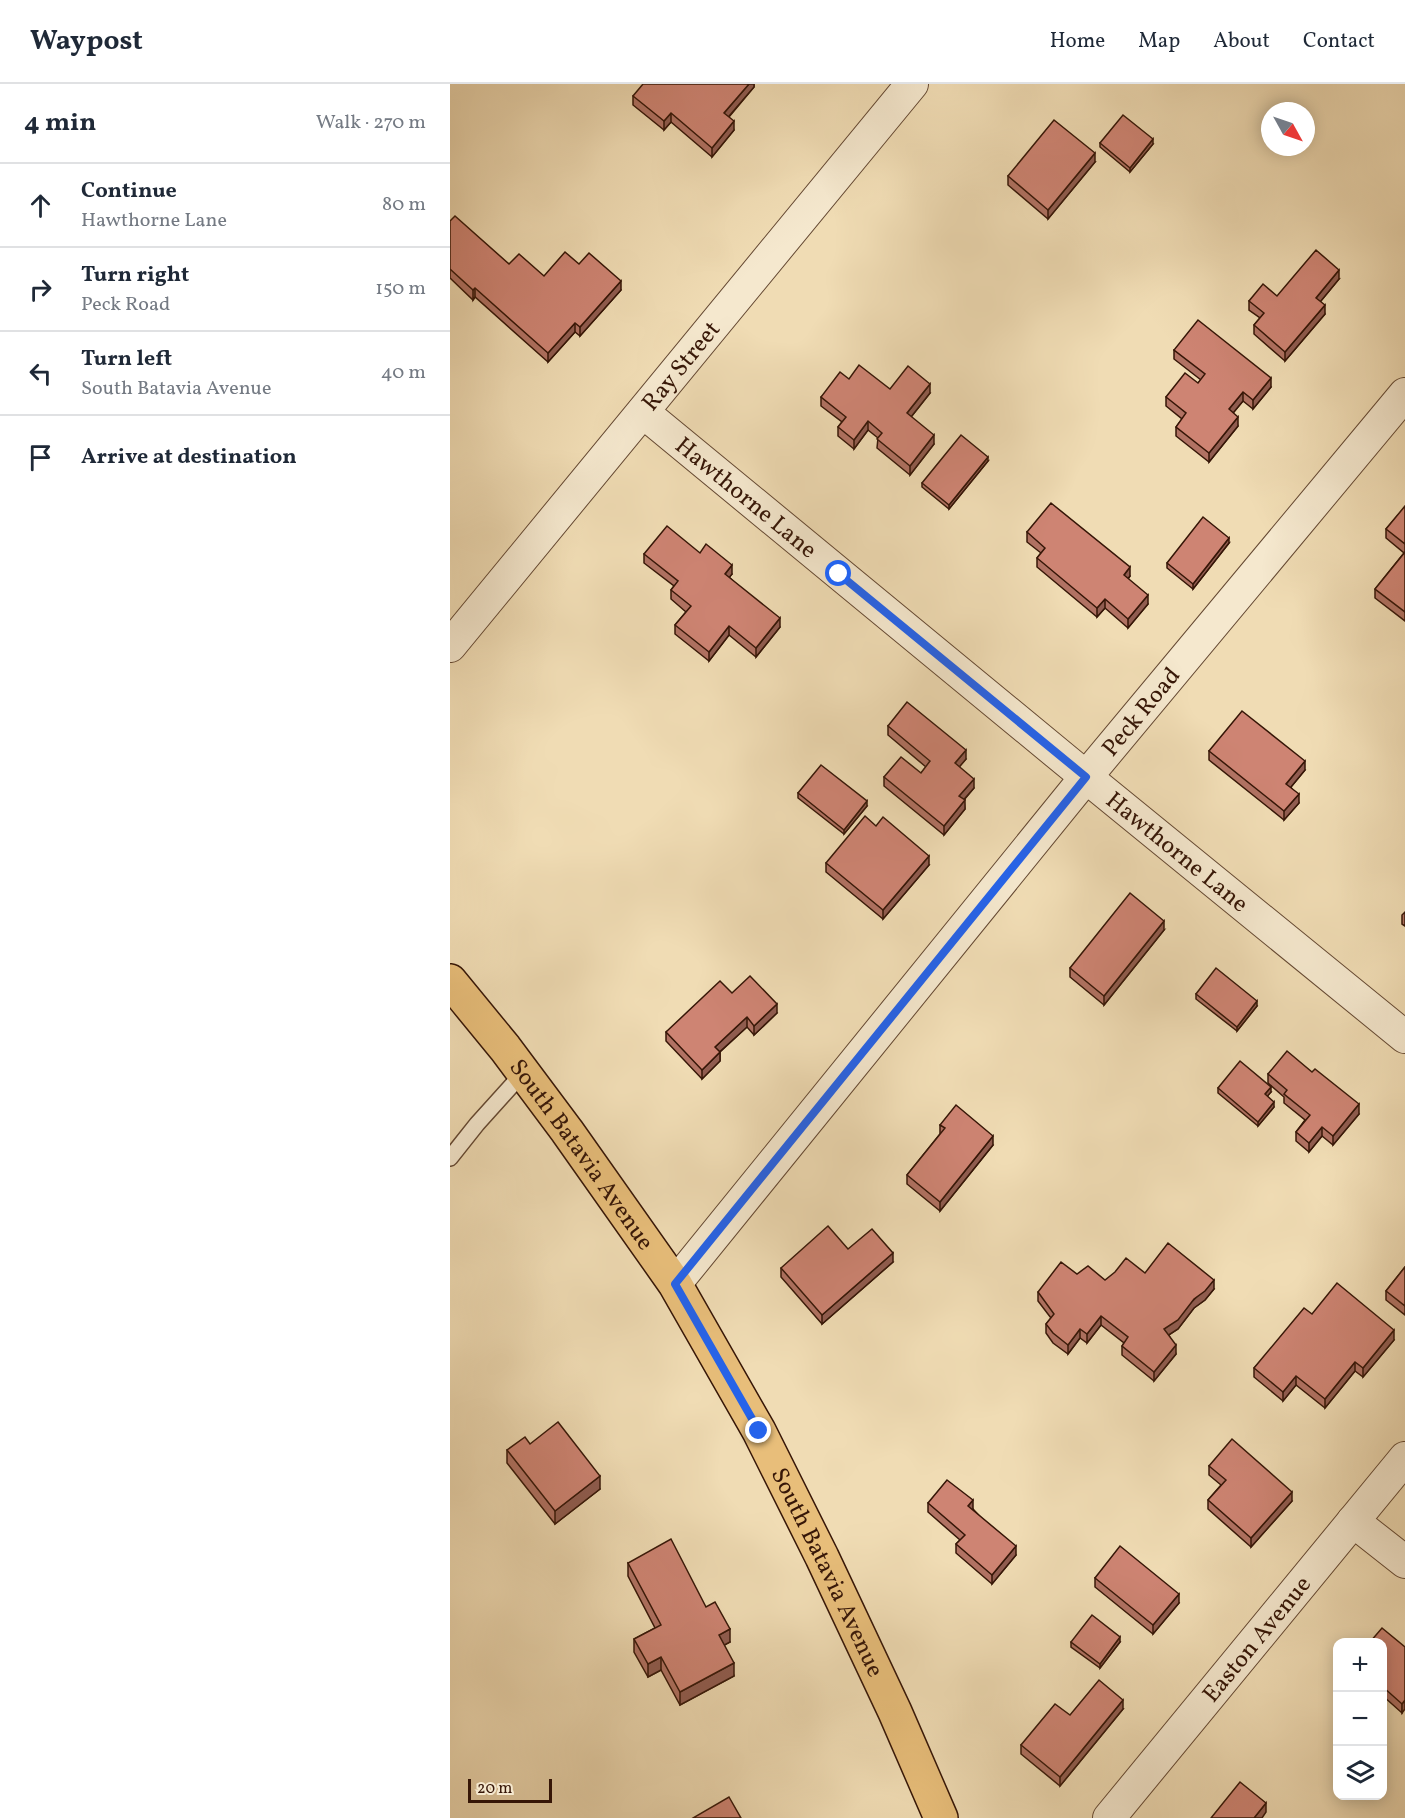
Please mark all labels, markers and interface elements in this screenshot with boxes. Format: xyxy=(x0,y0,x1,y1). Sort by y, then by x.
text: Waypost xyxy=(30,22,143,61)
text: Home xyxy=(1050,27,1105,56)
text: Map xyxy=(1138,27,1180,56)
text: About xyxy=(1213,27,1270,56)
text: Contact xyxy=(1303,27,1375,56)
north arrow xyxy=(1261,102,1315,156)
text: 4 min xyxy=(24,105,96,141)
text: Walk · 270 m xyxy=(316,109,426,137)
text: Continue xyxy=(81,176,177,207)
icon: ahead xyxy=(24,189,57,222)
text: 80 m xyxy=(382,191,426,219)
text: Hawthorne Lane xyxy=(81,207,227,235)
text: Turn right xyxy=(81,260,189,291)
icon: right xyxy=(24,273,57,306)
text: 150 m xyxy=(375,275,426,303)
text: Peck Road xyxy=(81,291,170,319)
street label: Ray Street xyxy=(635,314,729,419)
text: Turn left xyxy=(81,344,172,375)
icon: left xyxy=(24,357,57,390)
text: 40 m xyxy=(381,359,426,387)
text: South Batavia Avenue xyxy=(81,375,271,403)
street label: Hawthorne Lane xyxy=(667,430,824,568)
icon: arrive xyxy=(24,441,57,474)
text: Arrive at destination xyxy=(81,442,297,473)
route start xyxy=(825,560,851,586)
street label: Peck Road xyxy=(1095,661,1189,765)
street label: Hawthorne Lane xyxy=(1098,785,1255,922)
street label: South Batavia Avenue xyxy=(500,1053,661,1258)
route end xyxy=(745,1417,771,1443)
street label: South Batavia Avenue xyxy=(761,1463,891,1683)
street label: Easton Avenue xyxy=(1195,1569,1320,1711)
map controls xyxy=(1333,1638,1387,1800)
button: + xyxy=(1333,1638,1387,1692)
button: − xyxy=(1333,1692,1387,1746)
button: layers xyxy=(1333,1746,1387,1800)
scale bar xyxy=(468,1776,552,1804)
text: 20 m xyxy=(477,1778,512,1800)

